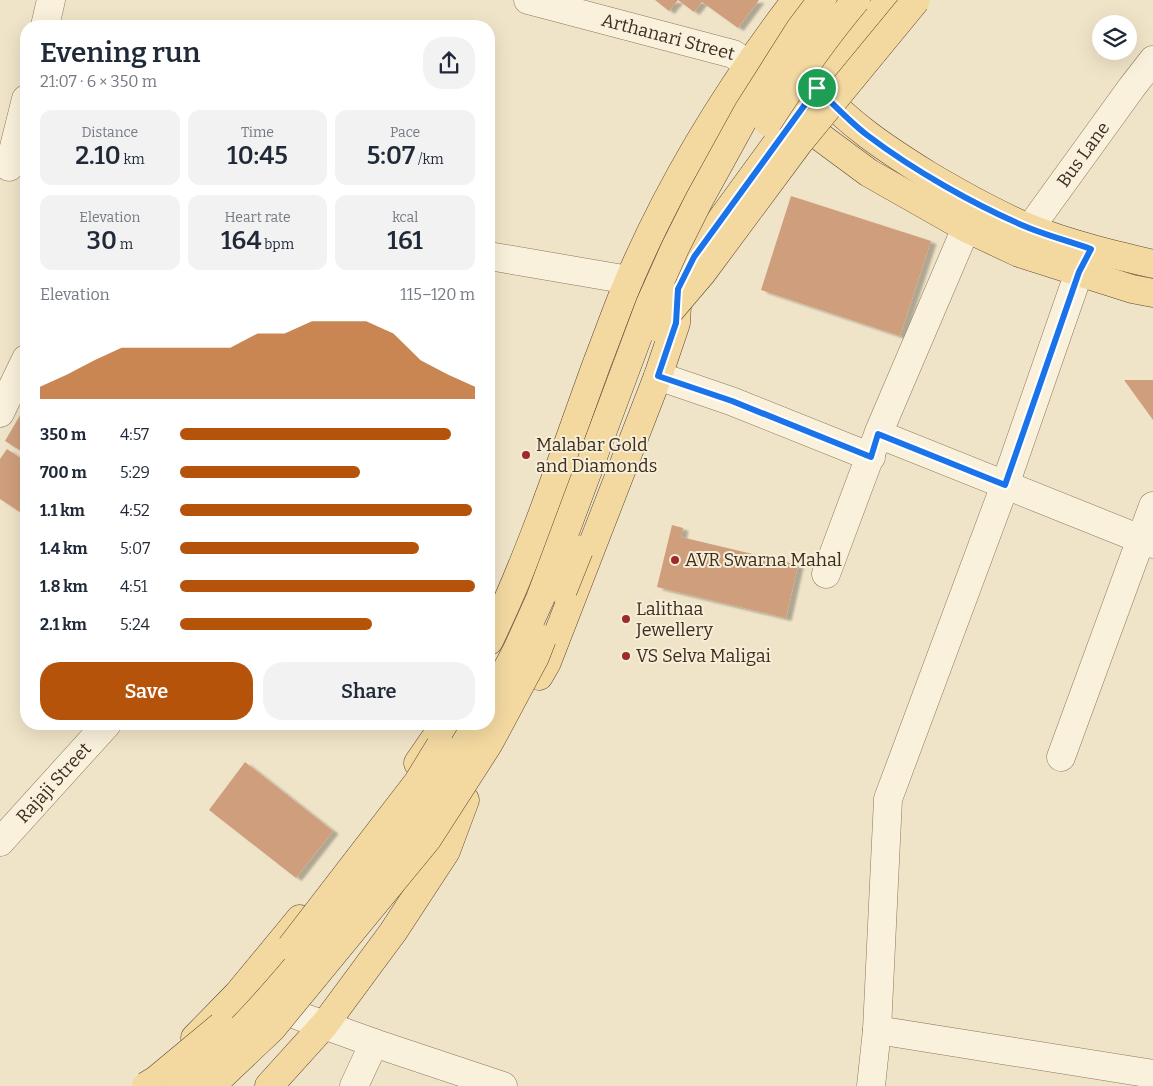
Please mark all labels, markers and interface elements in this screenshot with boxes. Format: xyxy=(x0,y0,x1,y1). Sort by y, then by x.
street label: Arthanari Street xyxy=(599,9,738,65)
map controls xyxy=(1092,15,1137,60)
button: layers xyxy=(1092,15,1137,60)
text: Evening run xyxy=(40,36,200,69)
button: share xyxy=(423,37,475,89)
pin xyxy=(796,67,838,109)
text: 21:07 · 6 × 350 m xyxy=(40,72,157,91)
icon: arrive xyxy=(803,74,831,102)
street label: Bus Lane xyxy=(1052,117,1114,192)
text: Distance xyxy=(81,124,138,141)
text: Time xyxy=(241,124,274,141)
text: Pace xyxy=(390,124,420,141)
text: 2.10 xyxy=(75,141,121,171)
text: 10:45 xyxy=(227,141,288,171)
text: 5:07 xyxy=(367,141,415,171)
text: km xyxy=(121,151,145,168)
text: /km xyxy=(415,151,444,168)
text: Elevation xyxy=(79,209,140,226)
text: Heart rate xyxy=(224,209,291,226)
text: kcal xyxy=(392,209,418,226)
text: 30 xyxy=(87,226,117,256)
text: 164 xyxy=(221,226,261,256)
text: 161 xyxy=(387,226,423,256)
text: m xyxy=(117,236,133,253)
text: bpm xyxy=(261,236,294,253)
text: Elevation xyxy=(40,285,110,304)
text: 115–120 m xyxy=(400,285,475,304)
text: 350 m xyxy=(40,425,86,444)
text: 4:57 xyxy=(120,425,149,444)
place label: Malabar Gold and Diamonds xyxy=(536,434,657,477)
marker: Malabar Gold and Diamonds xyxy=(520,449,532,461)
text: 700 m xyxy=(40,463,87,482)
text: 5:29 xyxy=(120,463,150,482)
text: 1.1 km xyxy=(40,501,85,520)
text: 4:52 xyxy=(120,501,150,520)
text: 1.4 km xyxy=(40,539,88,558)
text: 5:07 xyxy=(120,539,150,558)
place label: AVR Swarna Mahal xyxy=(685,549,842,571)
marker: AVR Swarna Mahal xyxy=(669,554,681,566)
text: 1.8 km xyxy=(40,577,88,596)
text: 4:51 xyxy=(120,577,148,596)
place label: Lalithaa Jewellery xyxy=(635,598,714,641)
marker: Lalithaa Jewellery xyxy=(620,613,632,625)
text: 2.1 km xyxy=(40,615,87,634)
text: 5:24 xyxy=(120,615,150,634)
place label: VS Selva Maligai xyxy=(636,645,771,667)
marker: VS Selva Maligai xyxy=(620,650,632,662)
button: Save xyxy=(40,662,253,720)
button: Share xyxy=(263,662,475,720)
street label: Rajaji Street xyxy=(12,738,96,828)

